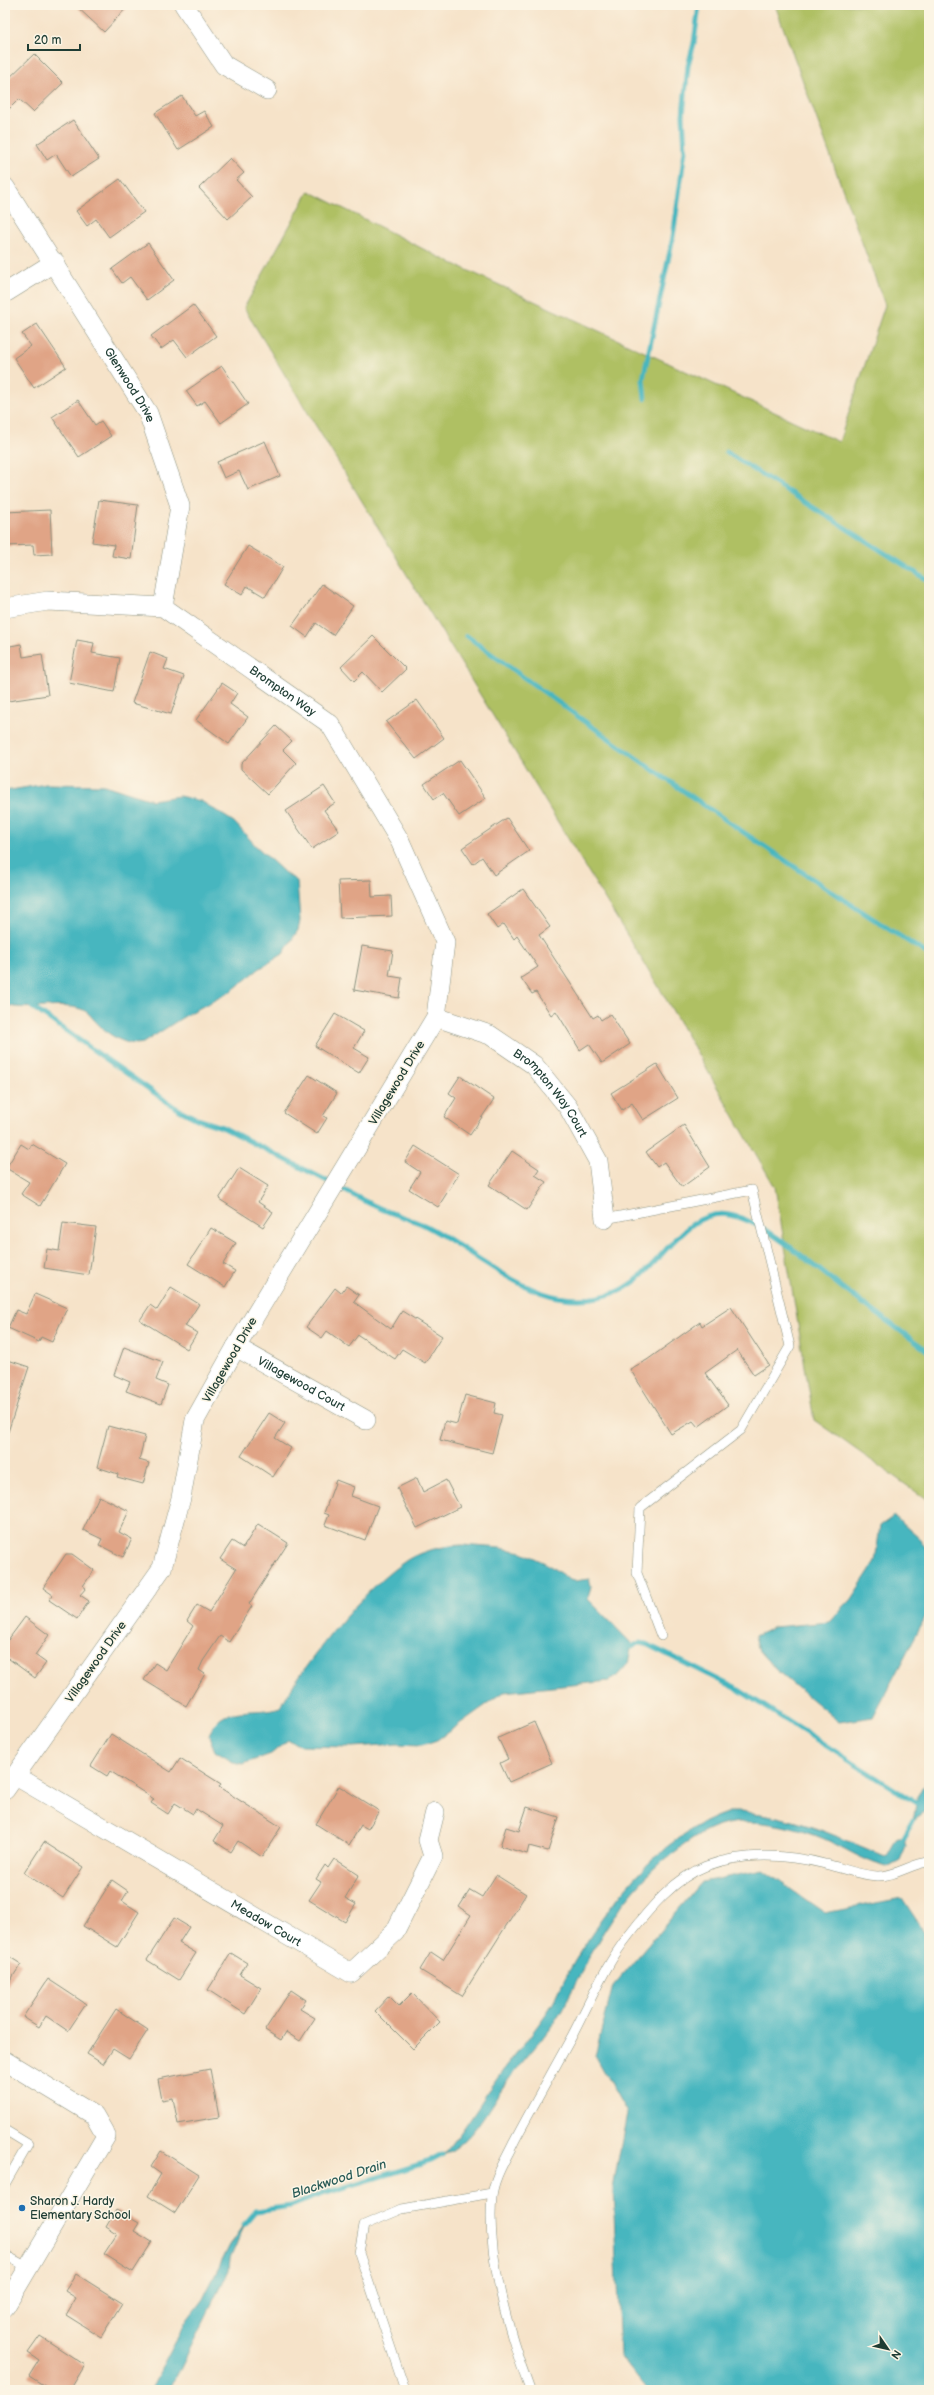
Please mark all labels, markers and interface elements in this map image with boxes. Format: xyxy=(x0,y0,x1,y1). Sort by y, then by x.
scale bar xyxy=(28,26,80,52)
text: 20 m xyxy=(34,33,61,48)
street label: Glenwood Drive xyxy=(101,345,158,424)
street label: Brompton Way xyxy=(247,662,320,720)
street label: Villagewood Drive xyxy=(366,1038,428,1128)
street label: Brompton Way Court xyxy=(510,1046,591,1140)
street label: Villagewood Drive xyxy=(199,1315,261,1405)
street label: Villagewood Court xyxy=(255,1353,348,1414)
street label: Villagewood Drive xyxy=(62,1618,130,1706)
street label: Meadow Court xyxy=(228,1896,304,1950)
water label: Blackwood Drain xyxy=(290,2156,388,2202)
place label: Sharon J. Hardy Elementary School xyxy=(30,2194,131,2223)
marker: Sharon J. Hardy Elementary School xyxy=(17,2203,27,2213)
north arrow xyxy=(868,2329,908,2369)
text: N xyxy=(888,2347,904,2361)

